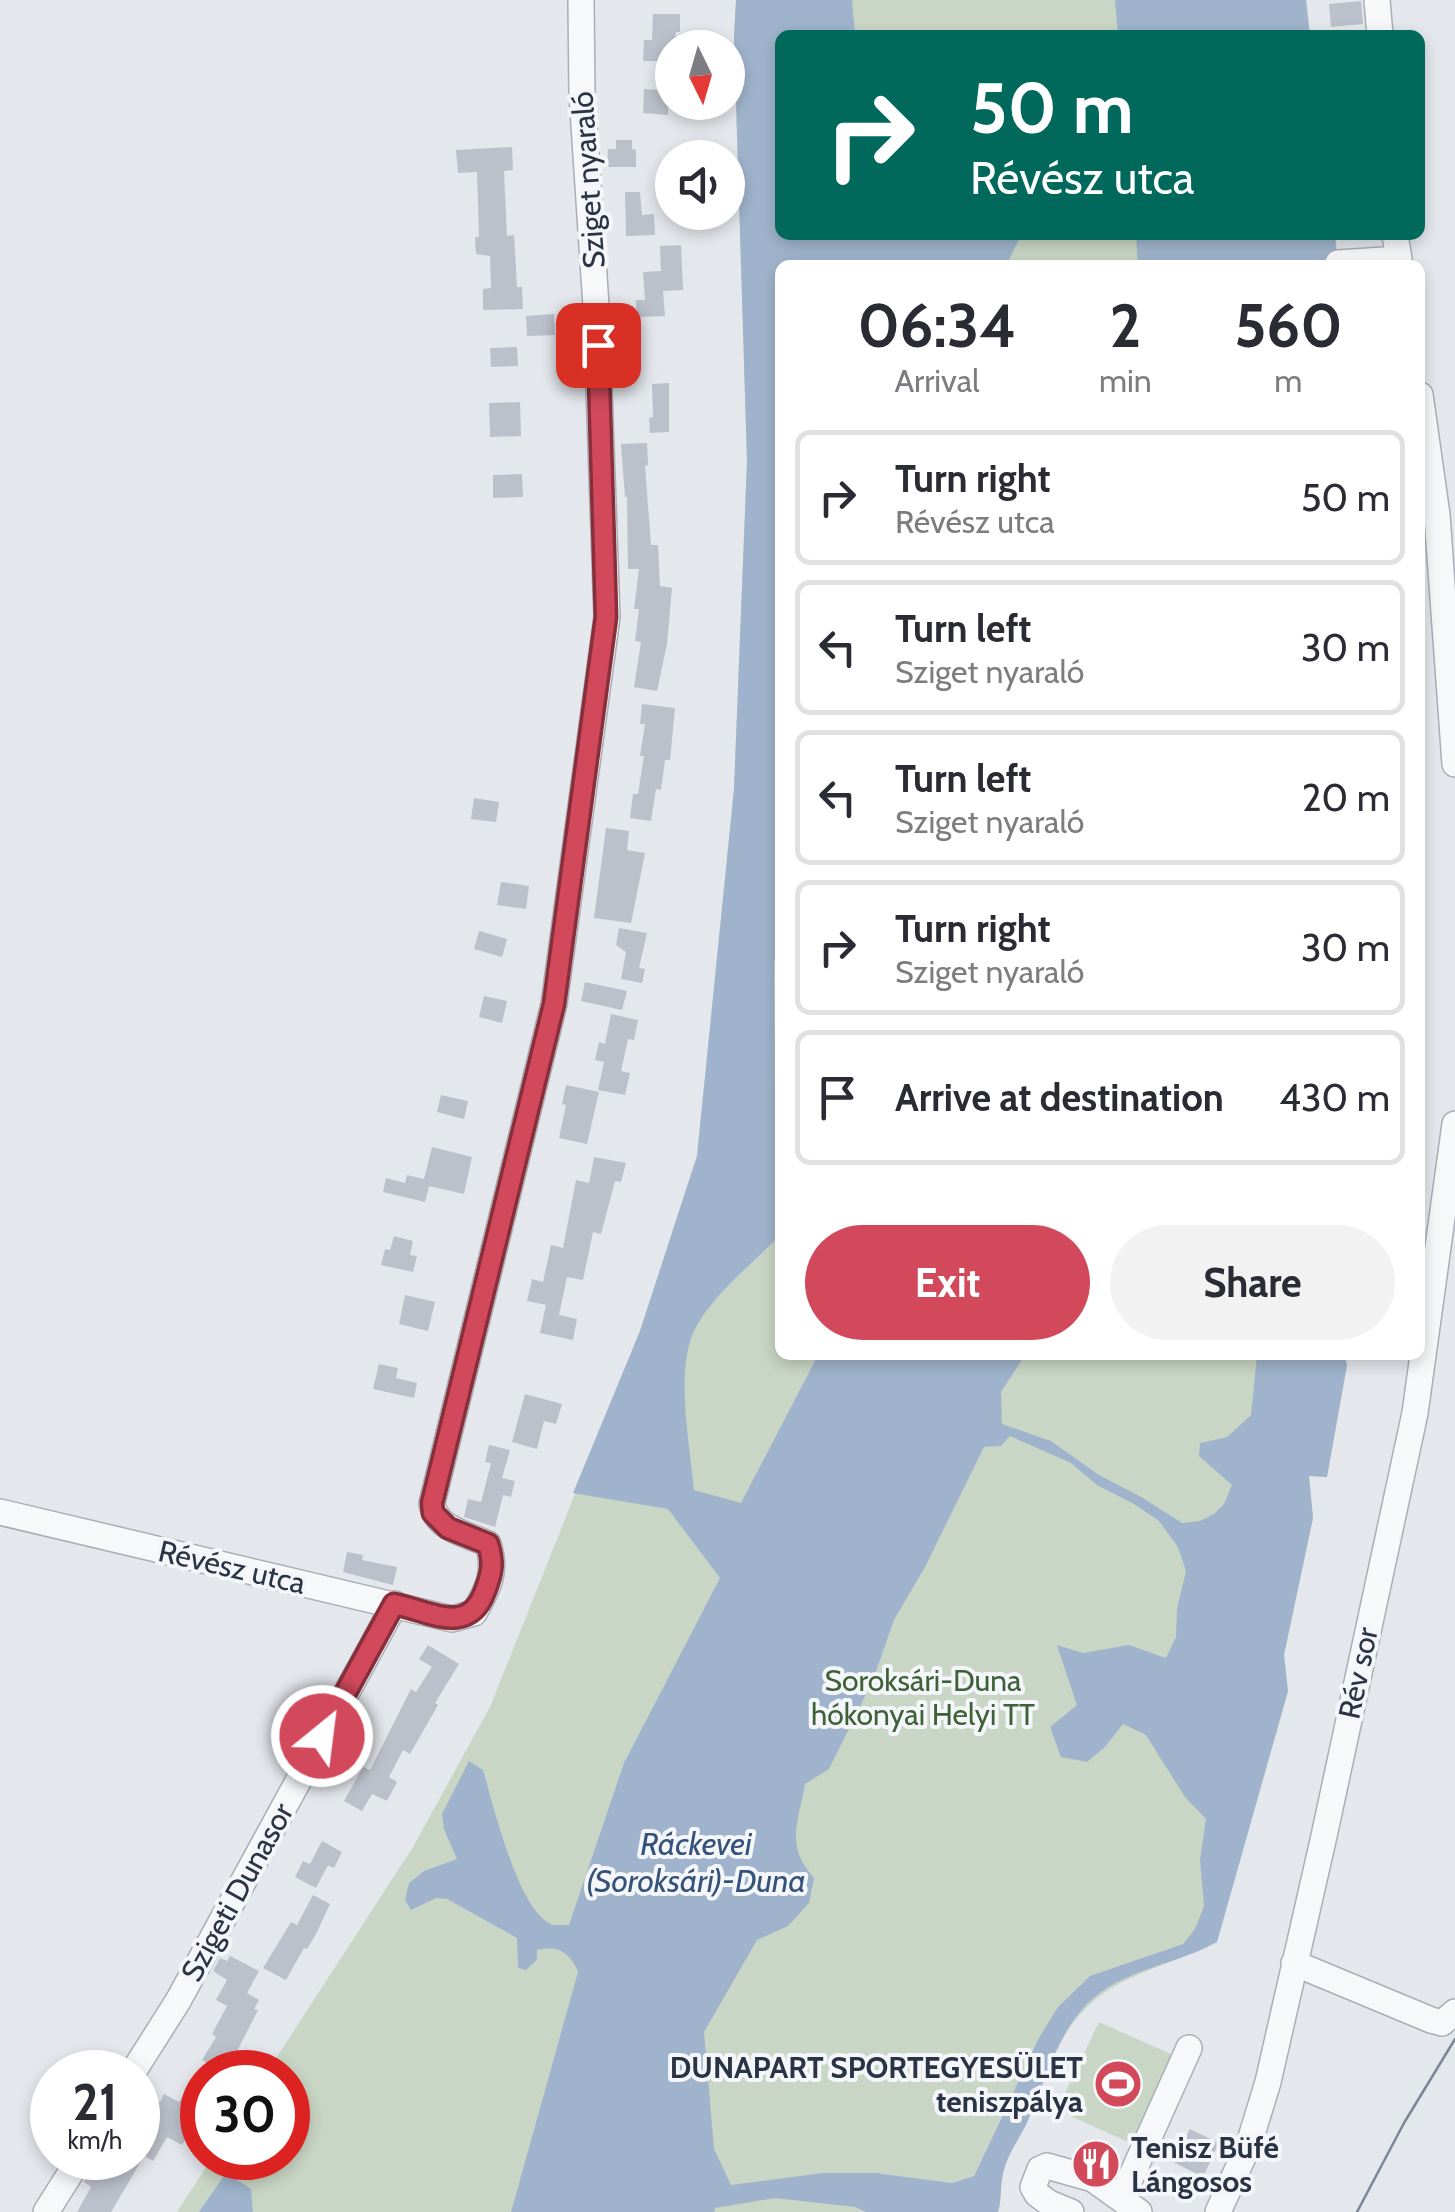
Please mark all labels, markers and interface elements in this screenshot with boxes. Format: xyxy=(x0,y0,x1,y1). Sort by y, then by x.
north arrow xyxy=(655,30,745,120)
map controls xyxy=(655,30,745,230)
text: 50 m xyxy=(970,65,1134,151)
icon: right xyxy=(805,70,935,200)
street label: Sziget nyaraló xyxy=(563,90,613,270)
button: sound xyxy=(655,140,745,230)
text: Révész utca xyxy=(970,151,1194,205)
text: 06:34 xyxy=(857,289,1016,362)
text: 2 xyxy=(1109,289,1141,362)
text: 560 xyxy=(1234,289,1343,362)
pin xyxy=(556,303,641,388)
icon: arrive xyxy=(571,318,626,373)
text: Arrival xyxy=(894,361,980,400)
text: min xyxy=(1099,361,1152,400)
text: m xyxy=(1274,361,1302,400)
text: Turn right xyxy=(895,455,1051,502)
icon: right xyxy=(810,470,865,525)
text: 50 m xyxy=(1301,474,1390,521)
text: Révész utca xyxy=(895,502,1055,541)
text: Turn left xyxy=(895,605,1031,652)
icon: left xyxy=(810,620,865,675)
text: 30 m xyxy=(1301,624,1390,671)
text: Sziget nyaraló xyxy=(895,652,1084,691)
text: Turn left xyxy=(895,755,1031,802)
icon: left xyxy=(810,770,865,825)
text: 20 m xyxy=(1302,774,1390,821)
text: Sziget nyaraló xyxy=(895,802,1084,841)
text: Turn right xyxy=(895,905,1051,952)
icon: right xyxy=(810,920,865,975)
text: 30 m xyxy=(1301,924,1390,971)
text: Sziget nyaraló xyxy=(895,952,1084,991)
icon: arrive xyxy=(810,1070,865,1125)
text: Arrive at destination xyxy=(895,1074,1224,1121)
text: 430 m xyxy=(1279,1074,1390,1121)
button: Exit xyxy=(805,1225,1090,1340)
button: Share xyxy=(1110,1225,1395,1340)
street label: Révész utca xyxy=(155,1532,310,1602)
street label: Rév sor xyxy=(1330,1623,1386,1722)
park label: Soroksári-Duna hókonyai Helyi TT xyxy=(811,1662,1035,1733)
position arrow xyxy=(270,1684,374,1788)
street label: Szigeti Dunasor xyxy=(173,1796,301,1988)
water label: Ráckevei (Soroksári)-Duna xyxy=(586,1824,806,1900)
place label: DUNAPART SPORTEGYESÜLET teniszpálya xyxy=(670,2049,1083,2120)
speed limit sign: 30 xyxy=(180,2050,310,2180)
sports icon: DUNAPART SPORTEGYESÜLET teniszpálya xyxy=(1092,2058,1144,2110)
text: 21 xyxy=(73,2072,117,2133)
text: km/h xyxy=(68,2125,122,2155)
place label: Tenisz Büfé Lángosos xyxy=(1131,2129,1279,2200)
restaurant icon: Tenisz Büfé Lángosos xyxy=(1070,2138,1122,2190)

